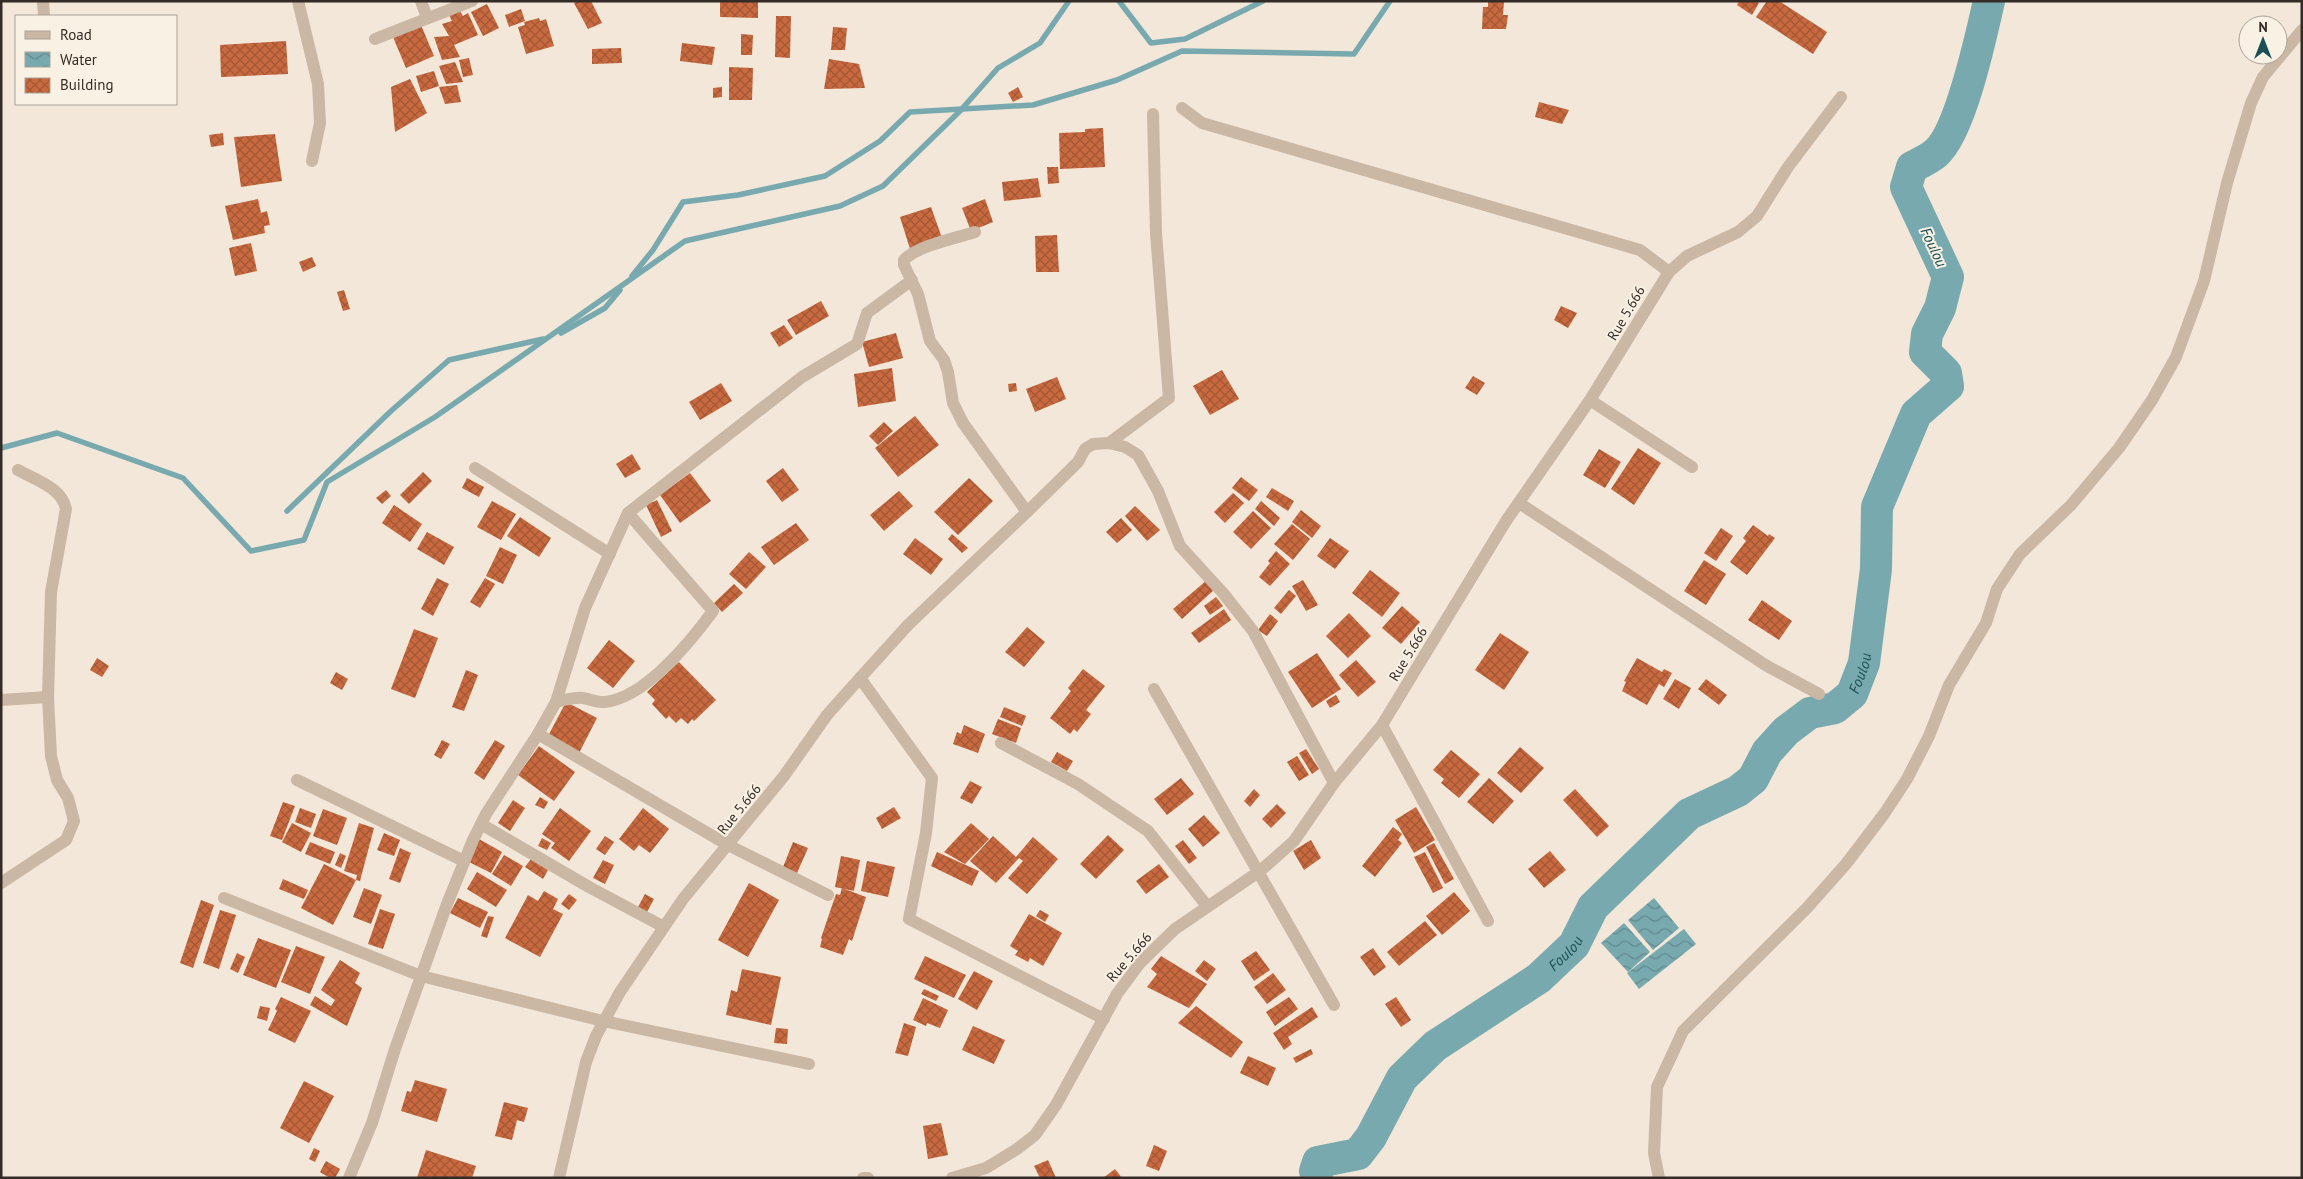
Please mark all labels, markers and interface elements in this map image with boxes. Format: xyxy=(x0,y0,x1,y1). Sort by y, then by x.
legend xyxy=(15,15,178,105)
north arrow xyxy=(2238,15,2288,65)
text: N xyxy=(2258,18,2268,36)
text: Road xyxy=(60,25,92,44)
text: Water xyxy=(60,50,97,69)
text: Building xyxy=(60,75,114,94)
water label: Foulou xyxy=(1917,224,1952,270)
street label: Rue 5.666 xyxy=(1603,282,1649,344)
street label: Rue 5.666 xyxy=(1385,624,1431,684)
water label: Foulou xyxy=(1844,652,1875,696)
street label: Rue 5.666 xyxy=(713,780,765,838)
street label: Rue 5.666 xyxy=(1102,928,1156,986)
water label: Foulou xyxy=(1544,932,1587,974)

